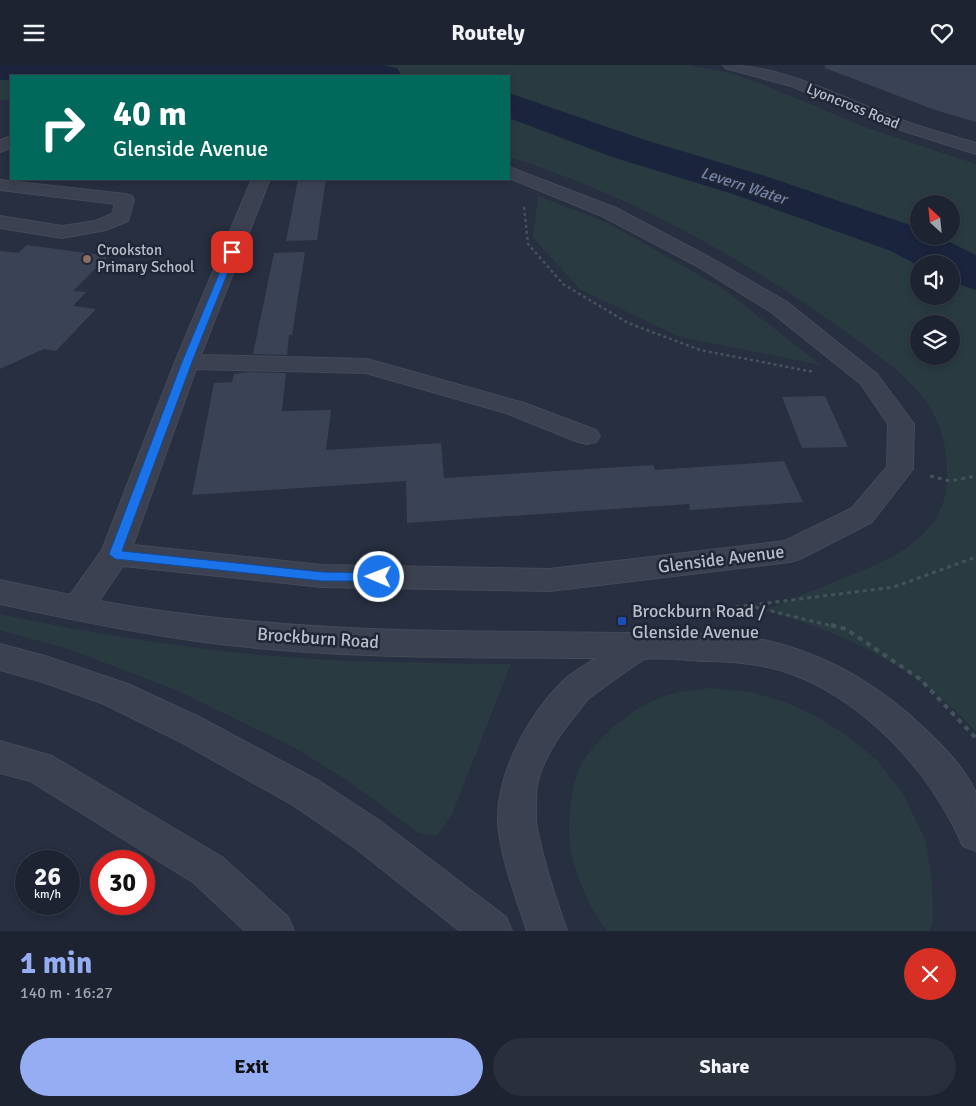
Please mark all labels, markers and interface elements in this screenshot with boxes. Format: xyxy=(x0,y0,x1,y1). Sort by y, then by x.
icon: menu xyxy=(20,19,48,47)
text: Routely xyxy=(451,19,525,46)
icon: heart xyxy=(928,19,956,47)
street label: Lyoncross Road xyxy=(804,79,902,133)
text: 40 m xyxy=(113,92,187,135)
icon: right xyxy=(30,95,95,160)
text: Glenside Avenue xyxy=(113,135,268,162)
water label: Levern Water xyxy=(698,163,791,210)
north arrow xyxy=(910,195,960,245)
map controls xyxy=(910,195,960,365)
pin xyxy=(211,231,253,273)
icon: arrive xyxy=(218,238,246,266)
place label: Crookston Primary School xyxy=(97,241,194,276)
marker: Crookston Primary School xyxy=(81,253,93,265)
button: sound xyxy=(910,255,960,305)
button: layers xyxy=(910,315,960,365)
street label: Glenside Avenue xyxy=(657,540,785,578)
position arrow xyxy=(352,550,404,602)
place label: Brockburn Road / Glenside Avenue xyxy=(632,600,766,643)
marker: Brockburn Road / Glenside Avenue xyxy=(616,615,628,627)
street label: Brockburn Road xyxy=(256,623,380,653)
speed limit sign: 30 xyxy=(90,850,155,915)
text: 26 xyxy=(34,861,61,892)
text: km/h xyxy=(34,887,61,902)
text: 1 min xyxy=(20,945,92,982)
button: close xyxy=(904,948,956,1000)
text: 140 m · 16:27 xyxy=(20,983,113,1003)
button: Exit xyxy=(20,1038,483,1096)
button: Share xyxy=(493,1038,956,1096)

